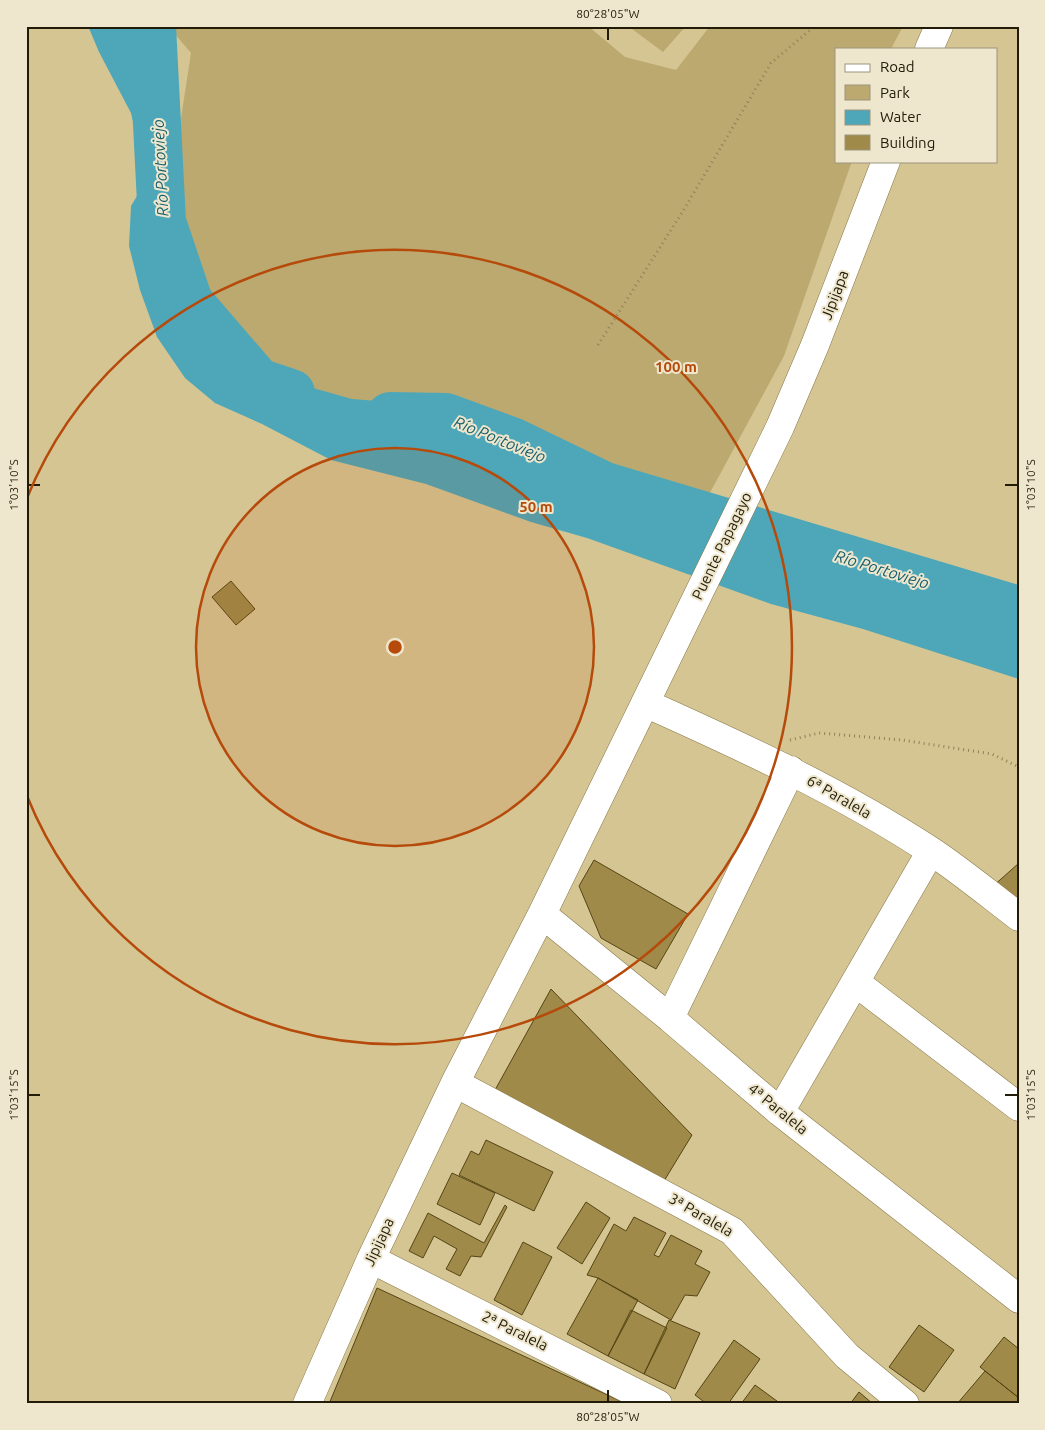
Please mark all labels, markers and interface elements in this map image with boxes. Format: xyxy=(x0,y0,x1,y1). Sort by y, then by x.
text: 80°28'05"W xyxy=(576,7,640,20)
legend xyxy=(835,48,998,162)
text: Road xyxy=(880,58,915,75)
text: Park xyxy=(880,84,910,101)
text: Water xyxy=(880,108,921,125)
water label: Río Portoviejo xyxy=(148,119,172,217)
text: Building xyxy=(880,134,935,151)
street label: Jipijapa xyxy=(817,268,852,322)
text: 100 m xyxy=(655,358,697,375)
water label: Río Portoviejo xyxy=(452,412,549,466)
text: 1°03'10"S xyxy=(7,459,20,511)
text: 1°03'10"S xyxy=(1024,459,1037,511)
street label: Puente Papagayo xyxy=(688,489,755,602)
text: 50 m xyxy=(519,498,553,515)
water label: Río Portoviejo xyxy=(833,546,931,592)
centre of rings xyxy=(386,638,404,656)
street label: 6ª Paralela xyxy=(804,771,874,822)
text: 1°03'15"S xyxy=(7,1069,20,1121)
text: 1°03'15"S xyxy=(1024,1069,1037,1121)
street label: 4ª Paralela xyxy=(745,1080,811,1138)
street label: 3ª Paralela xyxy=(666,1189,736,1240)
street label: Jipijapa xyxy=(360,1215,397,1269)
street label: 2ª Paralela xyxy=(479,1307,551,1354)
text: 80°28'05"W xyxy=(576,1410,640,1423)

